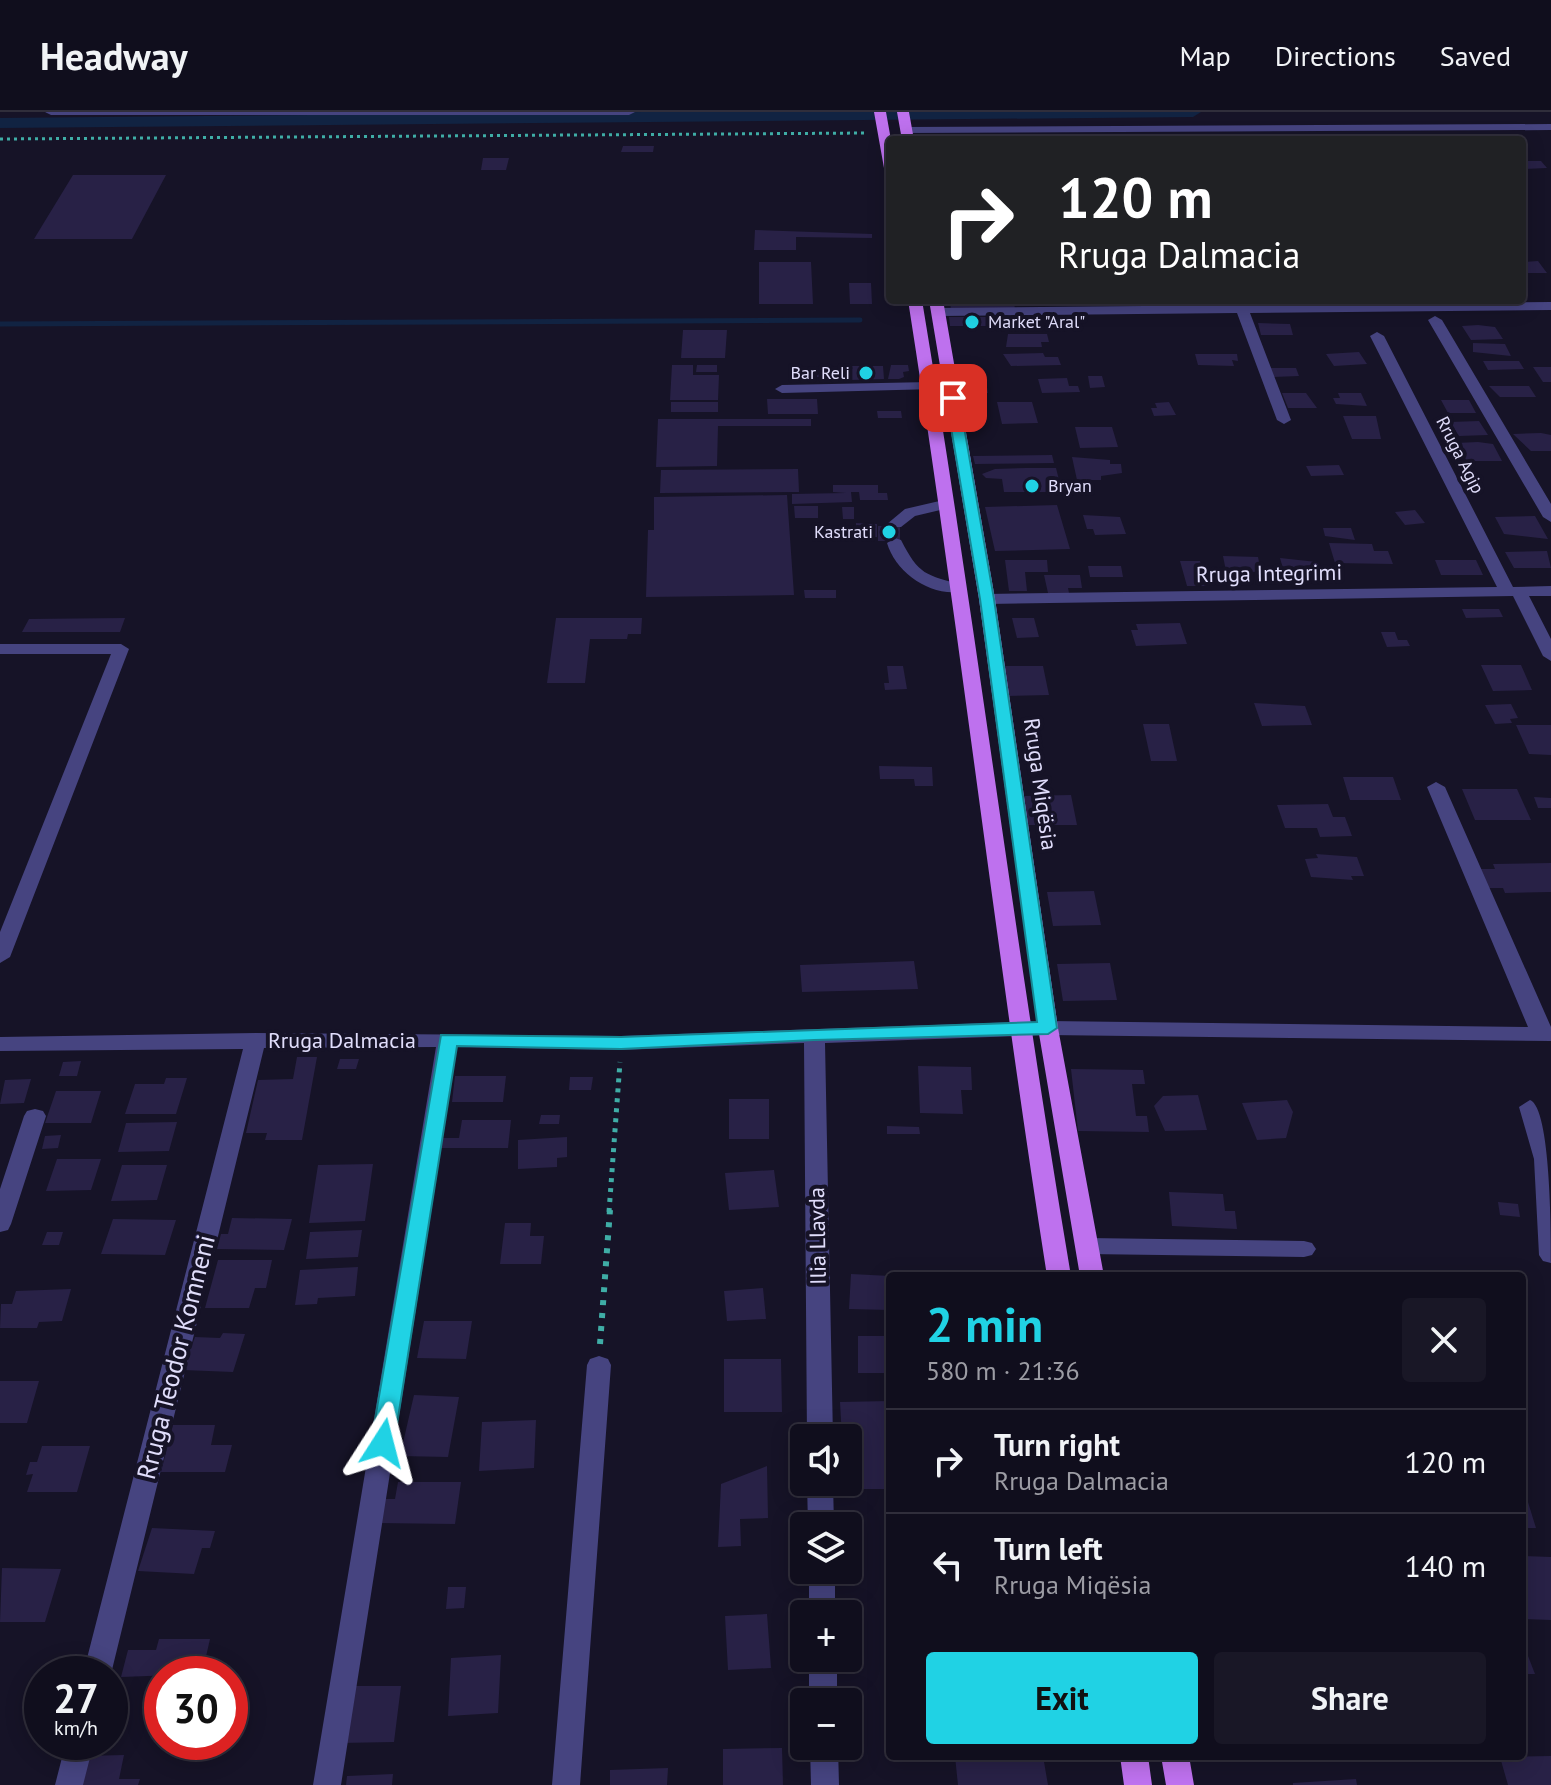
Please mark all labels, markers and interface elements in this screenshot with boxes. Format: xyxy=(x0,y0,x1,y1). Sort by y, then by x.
text: Headway xyxy=(40,31,188,80)
text: Map xyxy=(1180,37,1231,74)
text: Directions xyxy=(1275,37,1396,74)
text: Saved xyxy=(1440,37,1511,74)
text: 120 m xyxy=(1058,161,1213,233)
icon: right xyxy=(926,168,1030,272)
text: Rruga Dalmacia xyxy=(1058,231,1300,278)
place label: Market "Aral" xyxy=(988,310,1085,333)
marker: Market "Aral" xyxy=(963,313,981,331)
place label: Bar Reli xyxy=(791,361,850,384)
marker: Bar Reli xyxy=(857,364,875,382)
pin xyxy=(919,364,987,432)
icon: arrive xyxy=(931,376,975,420)
street label: Rruga Agip xyxy=(1431,412,1490,497)
place label: Bryan xyxy=(1048,474,1092,497)
marker: Bryan xyxy=(1023,477,1041,495)
place label: Kastrati xyxy=(814,520,873,543)
marker: Kastrati xyxy=(880,523,898,541)
street label: Rruga Integrimi xyxy=(1196,558,1342,588)
street label: Rruga Miqësia xyxy=(1018,716,1064,852)
street label: Rruga Dalmacia xyxy=(268,1026,416,1054)
street label: Ilia Llavda xyxy=(802,1187,832,1285)
street label: Rruga Teodor Komneni xyxy=(129,1231,222,1483)
text: 2 min xyxy=(926,1293,1043,1355)
button: close xyxy=(1402,1298,1486,1382)
text: 580 m · 21:36 xyxy=(926,1354,1080,1387)
position arrow xyxy=(341,1401,425,1485)
map controls xyxy=(790,1424,862,1760)
button: sound xyxy=(790,1424,862,1496)
text: Turn right xyxy=(994,1425,1120,1464)
icon: right xyxy=(926,1439,970,1483)
text: 120 m xyxy=(1405,1442,1486,1481)
text: Rruga Dalmacia xyxy=(994,1464,1169,1497)
button: layers xyxy=(790,1512,862,1584)
text: Turn left xyxy=(994,1529,1102,1568)
icon: left xyxy=(926,1543,970,1587)
text: 140 m xyxy=(1405,1546,1486,1585)
text: Rruga Miqësia xyxy=(994,1568,1151,1601)
button: + xyxy=(790,1600,862,1672)
button: Exit xyxy=(926,1652,1198,1744)
button: Share xyxy=(1214,1652,1486,1744)
speed limit sign: 30 xyxy=(144,1656,248,1760)
text: 27 xyxy=(53,1672,99,1724)
button: − xyxy=(790,1688,862,1760)
text: km/h xyxy=(54,1715,98,1741)

